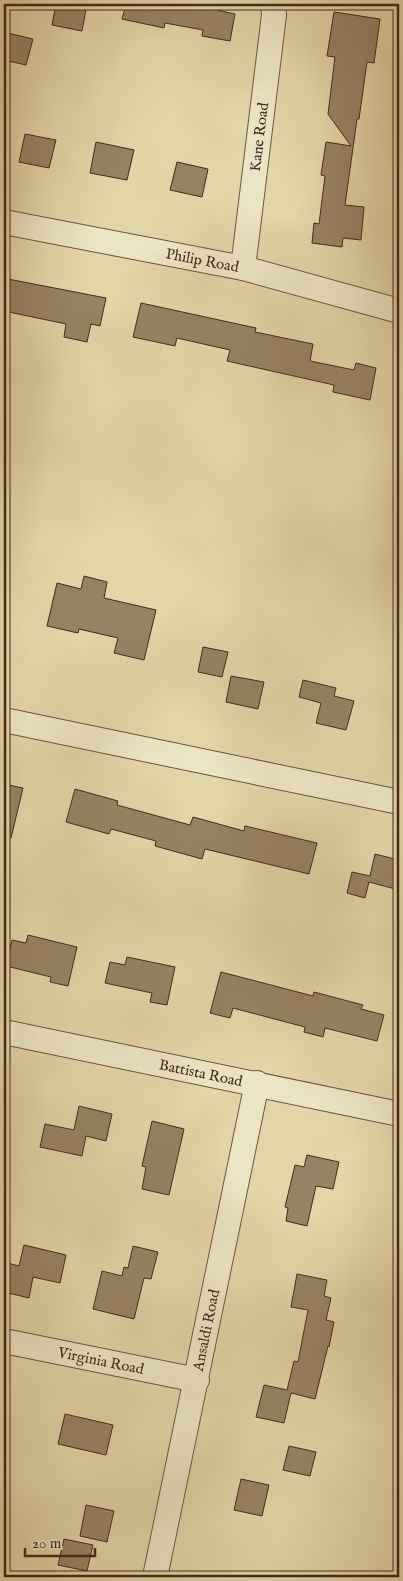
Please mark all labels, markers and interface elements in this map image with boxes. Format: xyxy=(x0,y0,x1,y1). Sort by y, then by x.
street label: Kane Road xyxy=(246,100,273,173)
street label: Philip Road xyxy=(164,244,241,277)
street label: Battista Road xyxy=(157,1055,245,1091)
street label: Ansaldi Road xyxy=(189,1287,224,1374)
street label: Virginia Road xyxy=(55,1343,147,1379)
scale bar xyxy=(25,1526,95,1558)
text: 20 m xyxy=(32,1534,62,1553)

